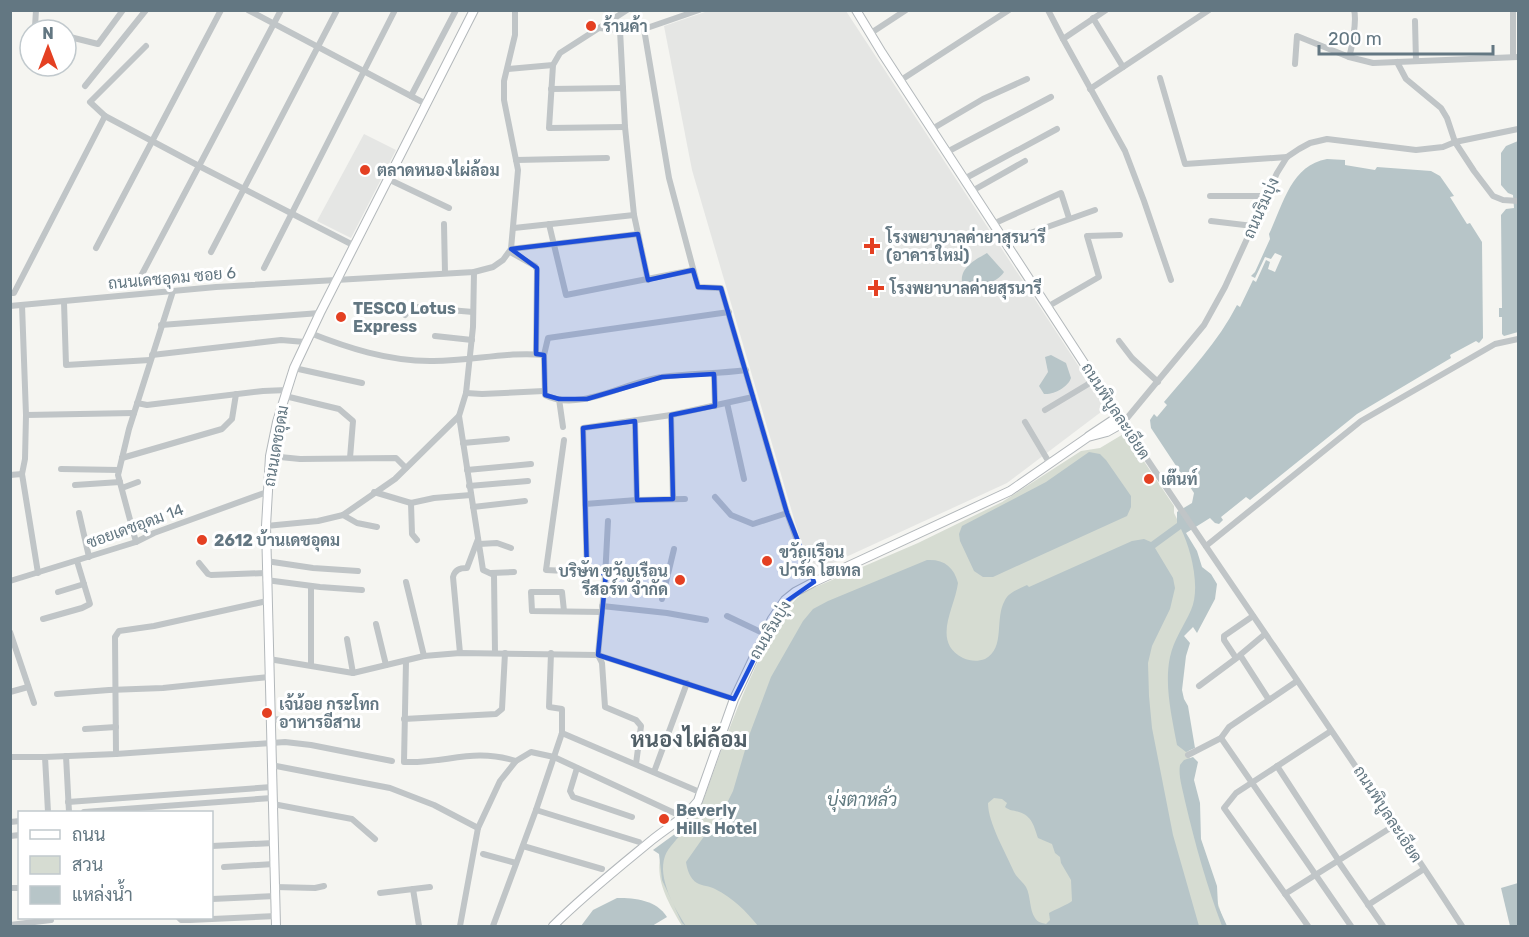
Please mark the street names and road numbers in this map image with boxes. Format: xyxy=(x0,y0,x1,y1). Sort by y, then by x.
street label: ถนนริมบุ่ง xyxy=(1238,174,1285,242)
street label: ถนนเดชอุดม ซอย 6 xyxy=(107,263,237,295)
street label: ถนนพิบูลละเอียด xyxy=(1076,358,1156,464)
street label: ถนนเดชอุดม xyxy=(259,404,294,489)
street label: ซอยเดชอุดม 14 xyxy=(84,500,187,554)
street label: ถนนริมบุ่ง xyxy=(744,597,797,664)
street label: ถนนพิบูลละเอียด xyxy=(1348,761,1428,867)

